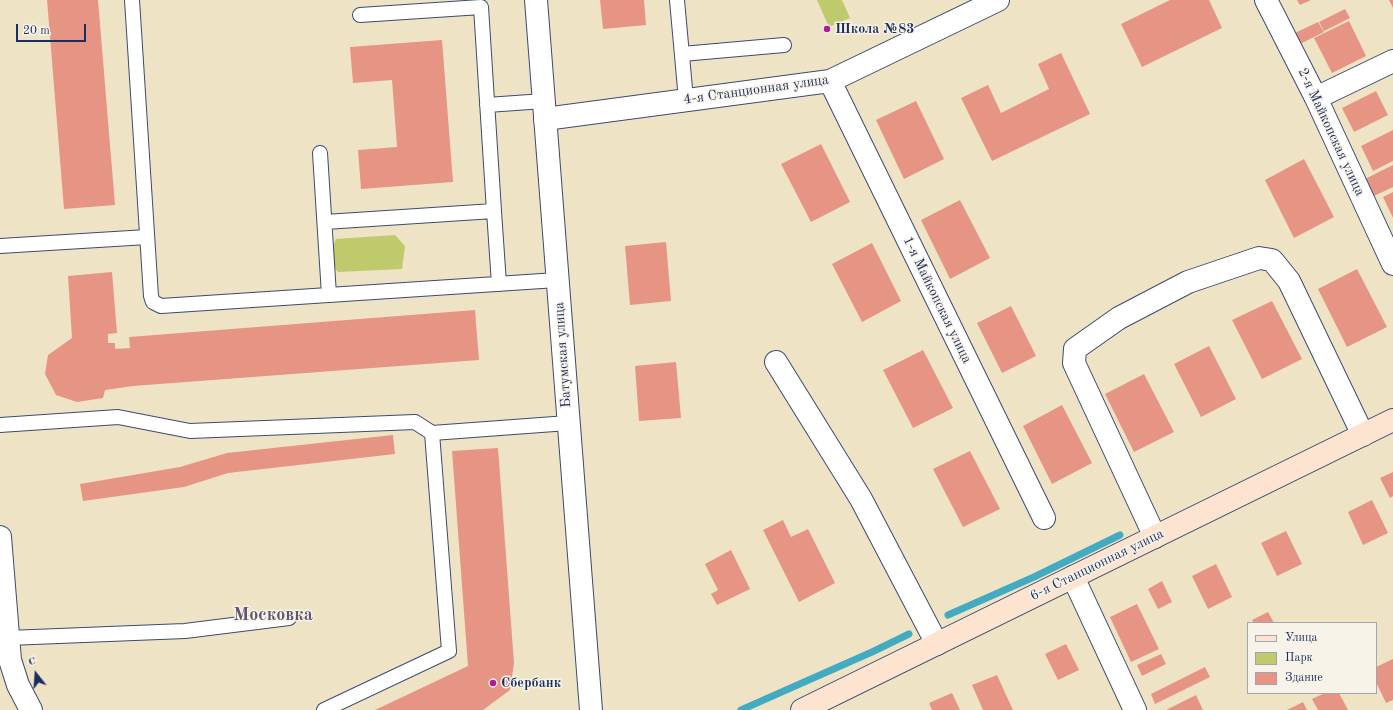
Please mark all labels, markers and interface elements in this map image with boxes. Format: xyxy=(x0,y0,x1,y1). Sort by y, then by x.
scale bar xyxy=(18,16,88,42)
place label: Школа №83 xyxy=(835,21,914,37)
marker: Школа №83 xyxy=(822,24,832,34)
text: 20 m xyxy=(23,25,50,37)
street label: 2-я Майкопская улица xyxy=(1294,65,1368,199)
street label: 4-я Станционная улица xyxy=(682,71,830,109)
street label: 1-я Майкопская улица xyxy=(899,234,975,366)
street label: Батумская улица xyxy=(551,302,575,408)
street label: 6-я Станционная улица xyxy=(1027,525,1167,605)
district label: Московка xyxy=(233,604,313,626)
legend xyxy=(1247,622,1377,694)
text: Улица xyxy=(1285,632,1318,644)
text: Парк xyxy=(1285,652,1313,664)
north arrow xyxy=(16,654,56,694)
text: С xyxy=(27,656,37,668)
text: Здание xyxy=(1285,672,1323,684)
place label: Сбербанк xyxy=(501,675,561,691)
marker: Сбербанк xyxy=(488,678,498,688)

